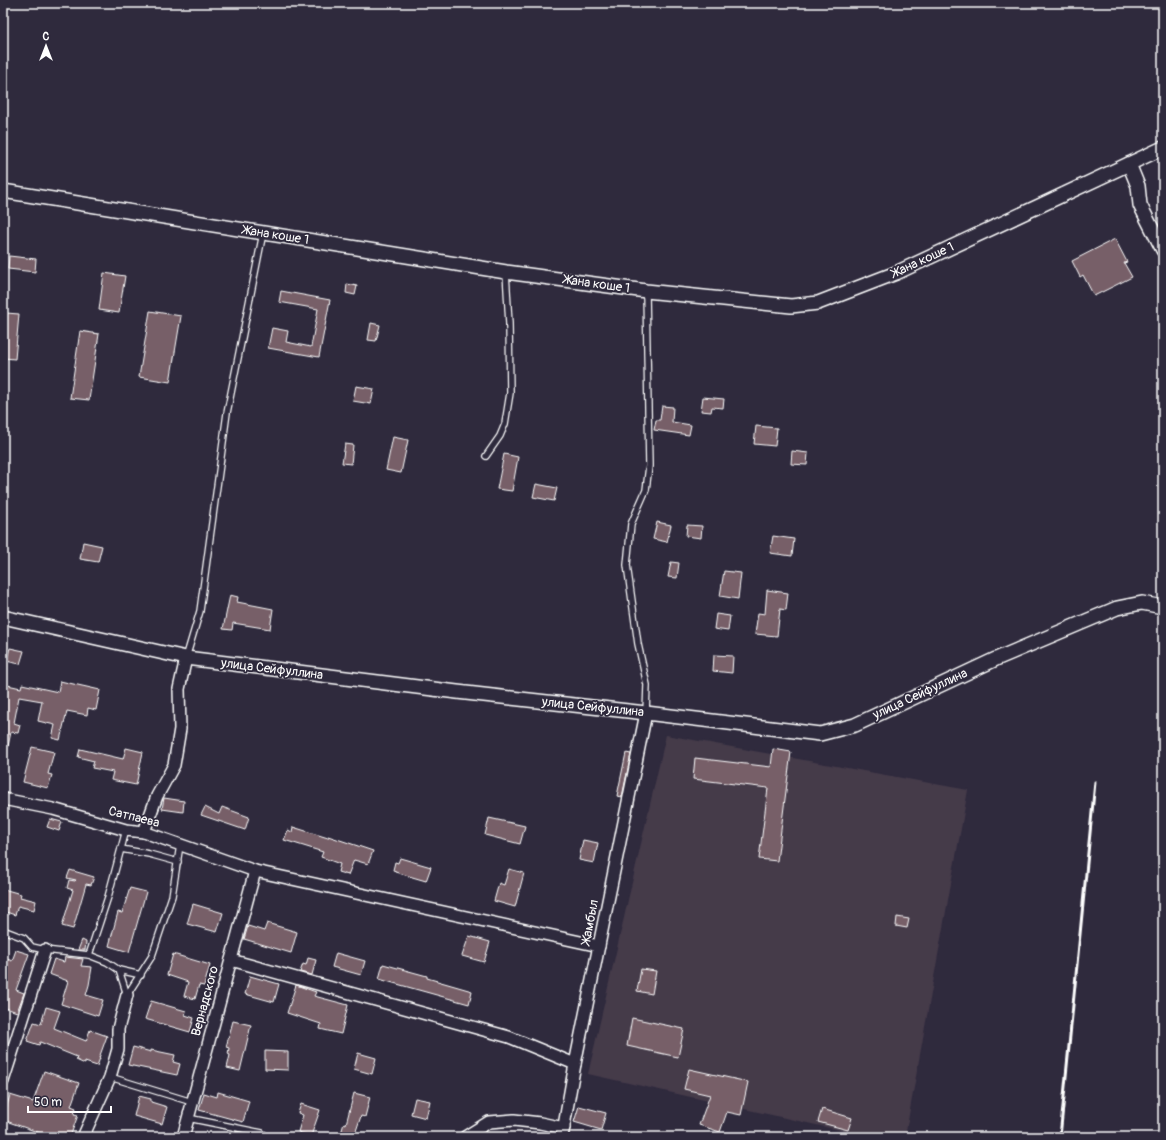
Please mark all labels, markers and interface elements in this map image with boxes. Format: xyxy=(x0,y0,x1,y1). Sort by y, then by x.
north arrow xyxy=(26,26,66,66)
text: С xyxy=(43,30,50,43)
street label: Жана коше 1 xyxy=(240,222,310,248)
street label: Жана коше 1 xyxy=(888,239,956,282)
street label: Жана коше 1 xyxy=(561,271,631,297)
street label: улица Сейфуллина xyxy=(219,655,324,683)
street label: улица Сейфуллина xyxy=(869,665,970,723)
street label: улица Сейфуллина xyxy=(540,694,645,720)
street label: Сатпаева xyxy=(107,803,161,831)
street label: Жамбыл xyxy=(577,898,602,948)
street label: Вернадского xyxy=(188,964,222,1038)
scale bar xyxy=(28,1088,111,1114)
text: 50 m xyxy=(34,1095,62,1110)

